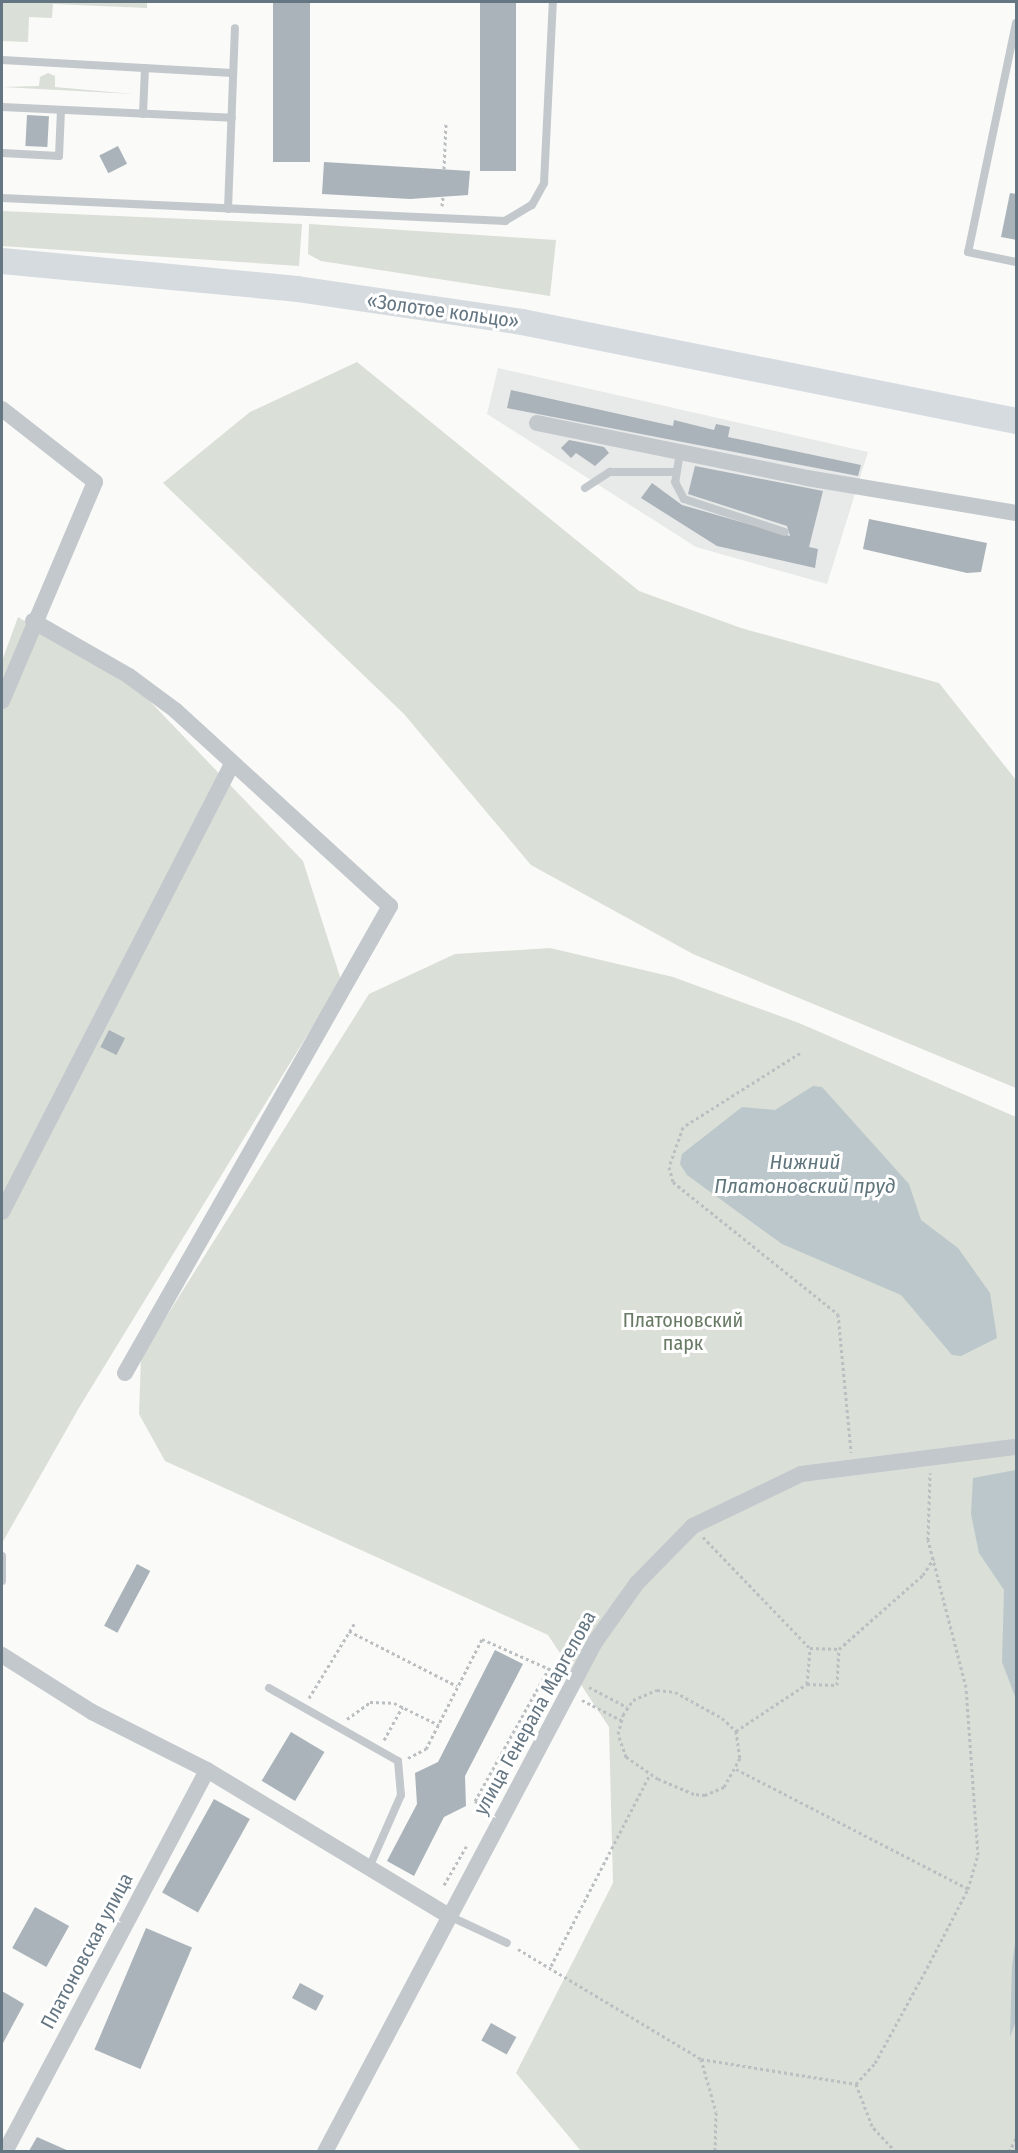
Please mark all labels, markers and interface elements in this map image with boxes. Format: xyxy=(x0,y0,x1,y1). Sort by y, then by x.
street label: «Золотое кольцо» xyxy=(365,288,521,334)
water label: Нижний Платоновский пруд xyxy=(714,1149,896,1199)
park label: Платоновский парк xyxy=(623,1309,743,1356)
street label: улица Генерала Маргелова xyxy=(469,1607,601,1819)
street label: Платоновская улица xyxy=(36,1869,138,2033)

